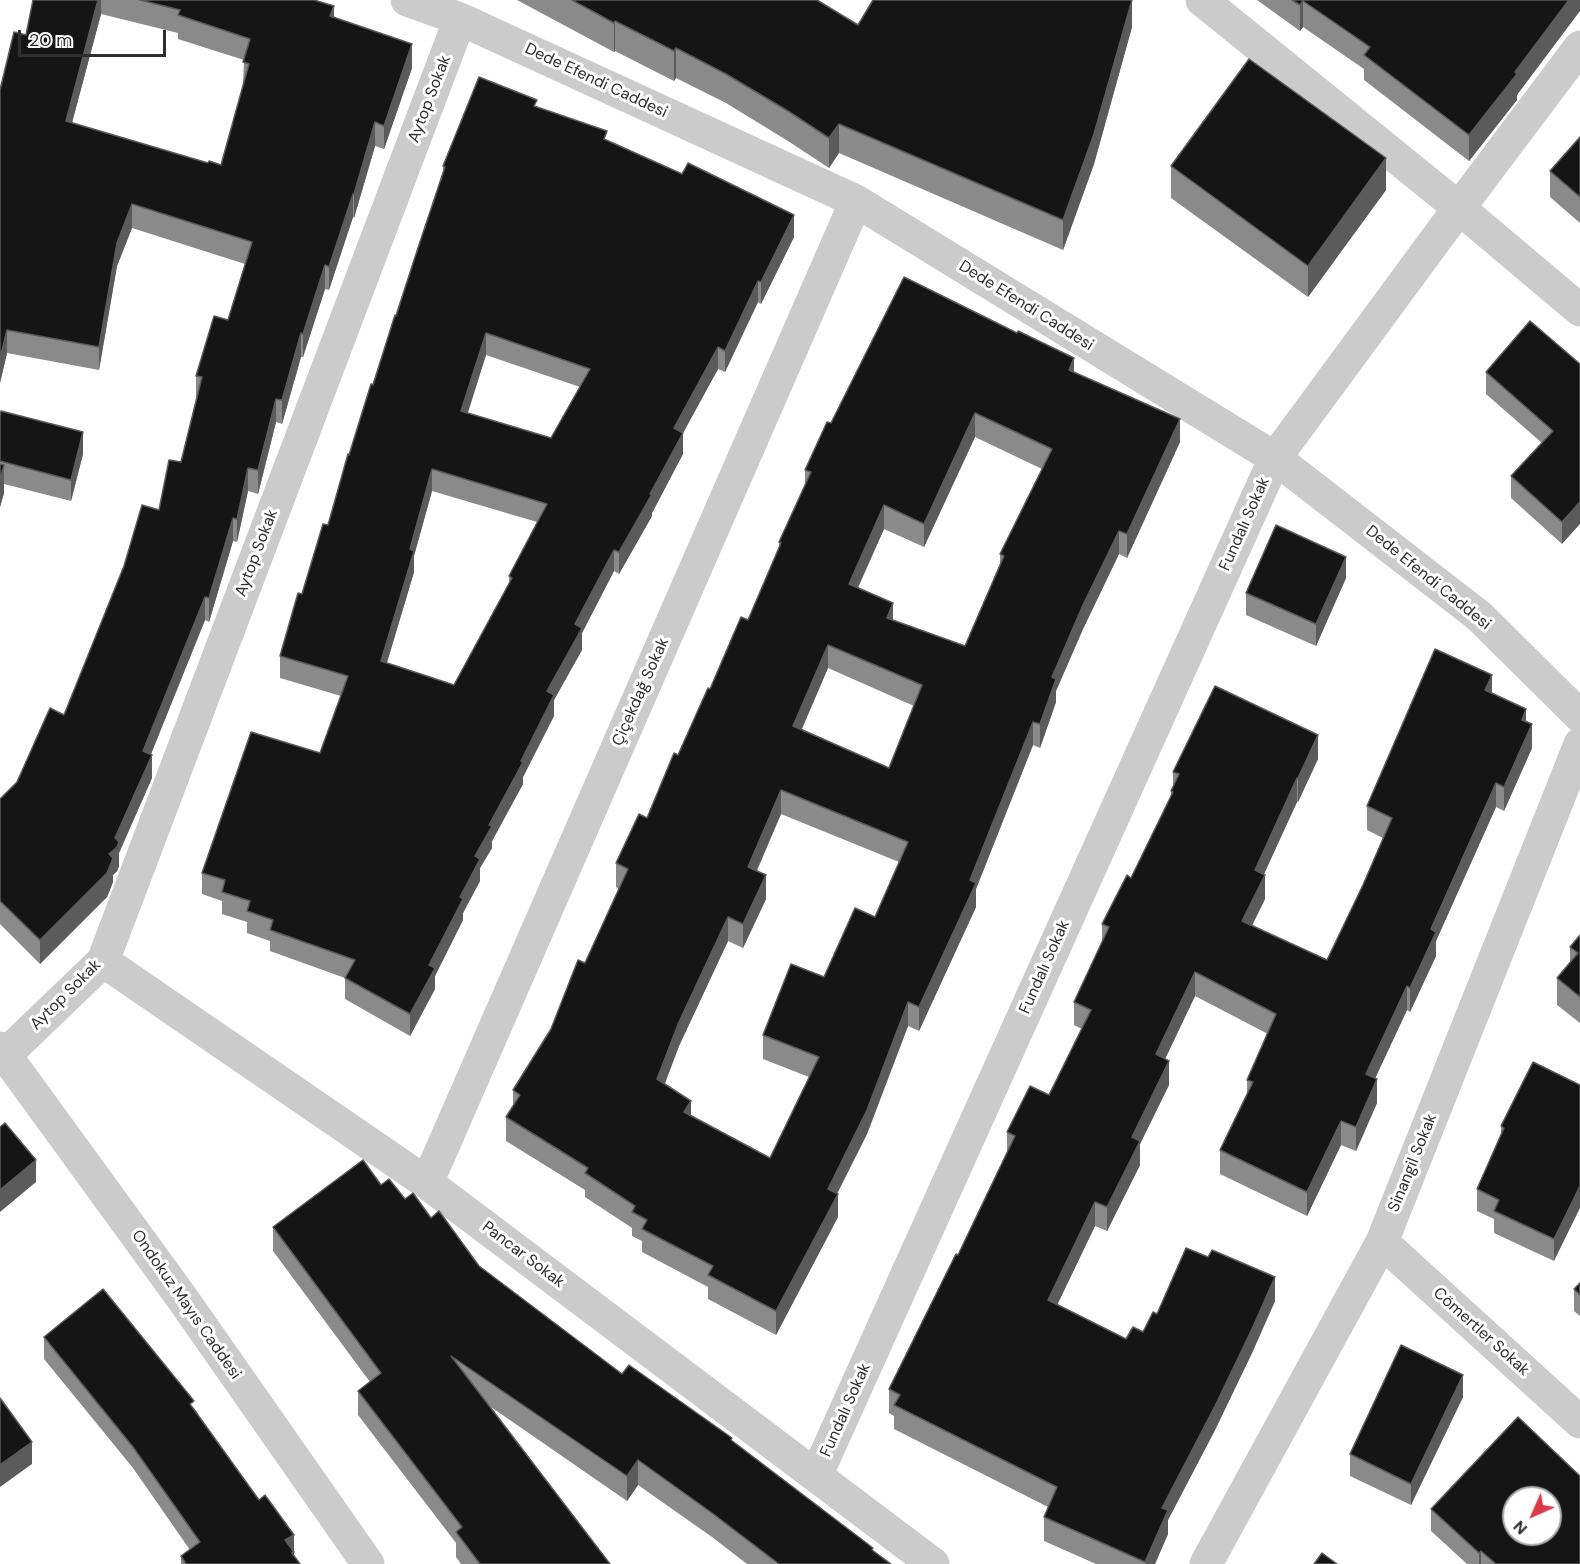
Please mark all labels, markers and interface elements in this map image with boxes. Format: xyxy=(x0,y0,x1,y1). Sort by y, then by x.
scale bar xyxy=(21,18,170,56)
text: 20 m xyxy=(29,28,72,52)
street label: Dede Efendi Caddesi xyxy=(522,39,670,123)
street label: Aytop Sokak xyxy=(405,53,455,145)
street label: Dede Efendi Caddesi xyxy=(955,257,1097,355)
street label: Fundalı Sokak xyxy=(1216,474,1274,574)
street label: Aytop Sokak xyxy=(232,507,282,599)
street label: Dede Efendi Caddesi xyxy=(1362,522,1494,634)
street label: Çiçekdağ Sokak xyxy=(609,635,673,749)
street label: Fundalı Sokak xyxy=(1016,917,1074,1017)
street label: Aytop Sokak xyxy=(27,956,105,1034)
street label: Sinangil Sokak xyxy=(1385,1111,1441,1215)
street label: Pancar Sokak xyxy=(478,1218,568,1292)
street label: Ondokuz Mayıs Caddesi xyxy=(127,1227,245,1383)
street label: Cömertler Sokak xyxy=(1429,1284,1533,1380)
street label: Fundalı Sokak xyxy=(817,1360,875,1460)
north arrow xyxy=(1502,1486,1562,1546)
text: N xyxy=(1509,1516,1532,1539)

